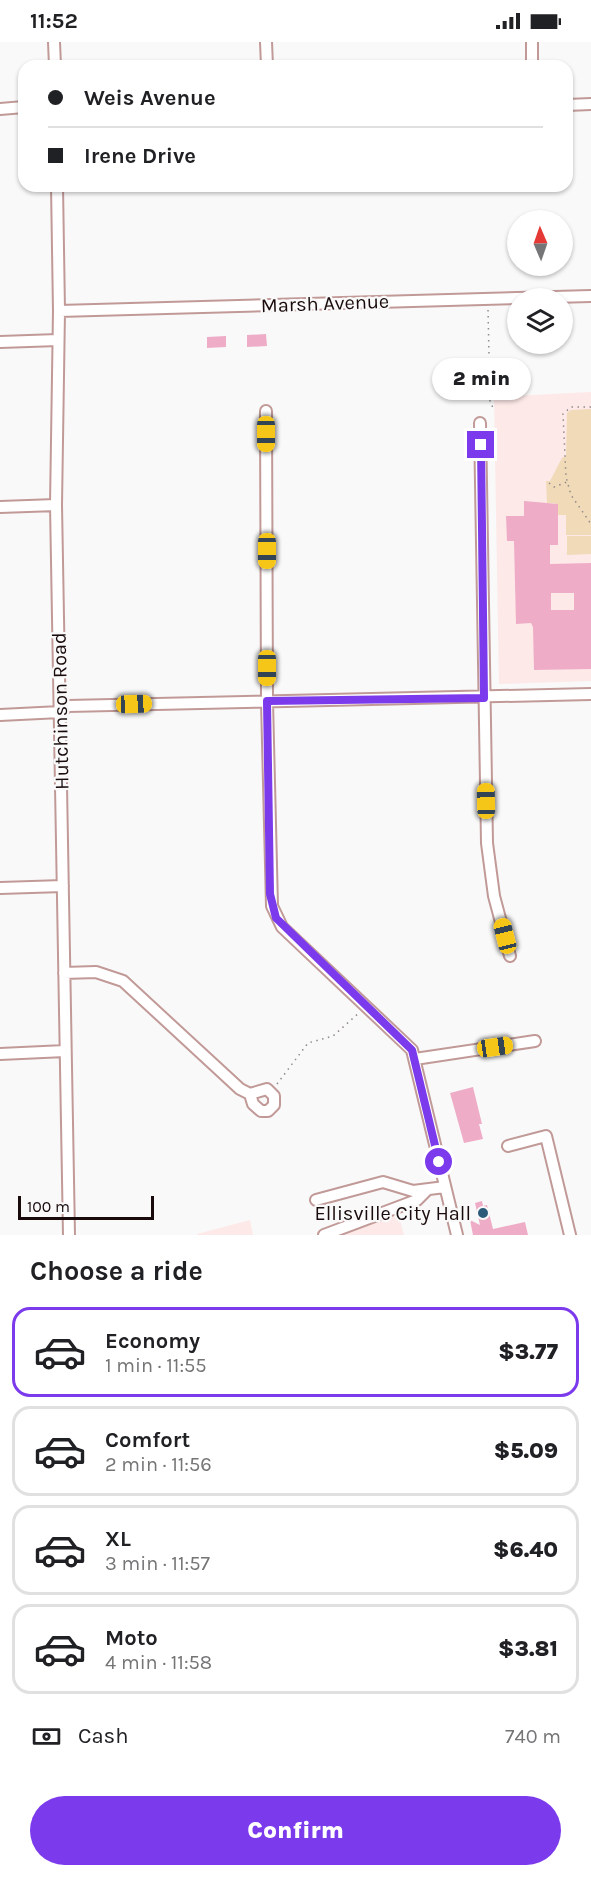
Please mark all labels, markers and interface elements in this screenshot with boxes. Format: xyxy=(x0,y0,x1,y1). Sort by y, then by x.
text: 11:52 xyxy=(30,8,78,34)
text: Weis Avenue xyxy=(84,85,216,111)
text: Irene Drive xyxy=(84,143,196,169)
north arrow xyxy=(507,210,573,276)
map controls xyxy=(507,210,573,354)
button: layers xyxy=(507,288,573,354)
street label: Marsh Avenue xyxy=(260,290,390,317)
callout: 2 min xyxy=(432,358,530,400)
text: 2 min xyxy=(453,367,510,390)
car xyxy=(257,416,275,452)
route end xyxy=(467,431,494,458)
car xyxy=(258,533,276,569)
street label: Hutchinson Road xyxy=(48,632,73,790)
car xyxy=(258,650,276,686)
car xyxy=(116,694,152,714)
car xyxy=(477,783,495,819)
car xyxy=(492,916,518,956)
car xyxy=(476,1036,514,1058)
route start xyxy=(425,1148,452,1175)
scale bar xyxy=(18,1193,154,1220)
text: 100 m xyxy=(27,1197,70,1216)
place label: Ellisville City Hall xyxy=(314,1202,471,1225)
marker: Ellisville City Hall xyxy=(476,1206,490,1220)
text: Choose a ride xyxy=(30,1255,203,1287)
icon: car xyxy=(33,1325,87,1379)
text: Economy xyxy=(105,1328,200,1354)
text: $3.77 xyxy=(498,1339,558,1365)
text: 1 min · 11:55 xyxy=(105,1354,207,1377)
icon: car xyxy=(33,1424,87,1478)
text: Comfort xyxy=(105,1427,190,1453)
text: $5.09 xyxy=(494,1438,558,1464)
text: 2 min · 11:56 xyxy=(105,1453,212,1476)
icon: car xyxy=(33,1523,87,1577)
text: XL xyxy=(105,1526,131,1552)
text: $6.40 xyxy=(493,1537,558,1563)
text: 3 min · 11:57 xyxy=(105,1552,210,1575)
icon: car xyxy=(33,1622,87,1676)
text: Moto xyxy=(105,1625,158,1651)
text: $3.81 xyxy=(498,1636,558,1662)
text: 4 min · 11:58 xyxy=(105,1651,212,1674)
icon: cash xyxy=(30,1720,63,1753)
text: Cash xyxy=(78,1723,128,1749)
text: 740 m xyxy=(505,1725,561,1748)
button: Confirm xyxy=(30,1796,561,1865)

